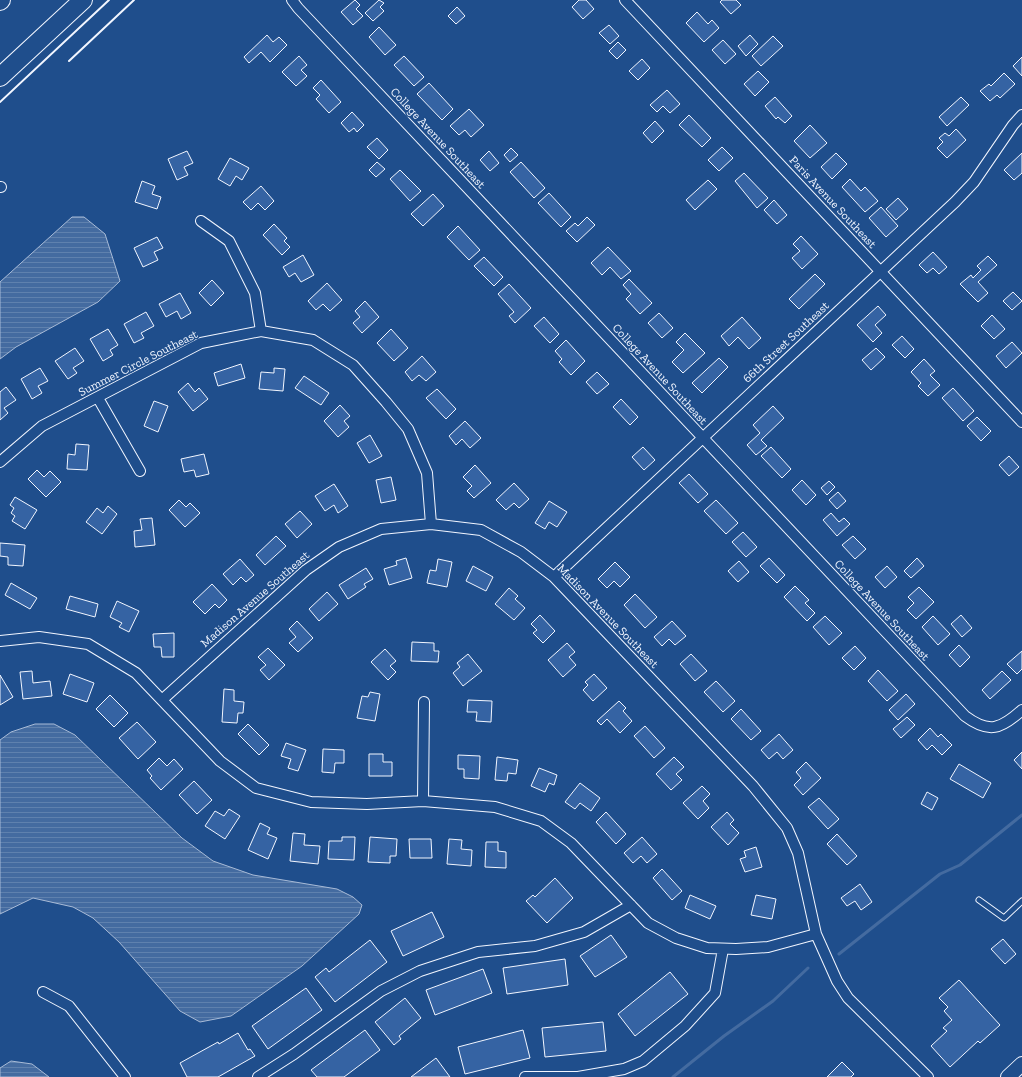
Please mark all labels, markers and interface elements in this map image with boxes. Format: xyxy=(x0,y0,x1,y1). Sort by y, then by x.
street label: College Avenue Southeast xyxy=(388,85,489,192)
street label: Paris Avenue Southeast xyxy=(787,153,880,251)
street label: 66th Street Southeast xyxy=(740,298,832,385)
street label: College Avenue Southeast xyxy=(610,321,711,428)
street label: Summer Circle Southeast xyxy=(76,327,200,399)
street label: Madison Avenue Southeast xyxy=(198,548,313,650)
street label: College Avenue Southeast xyxy=(832,557,933,664)
street label: Madison Avenue Southeast xyxy=(555,561,662,671)

